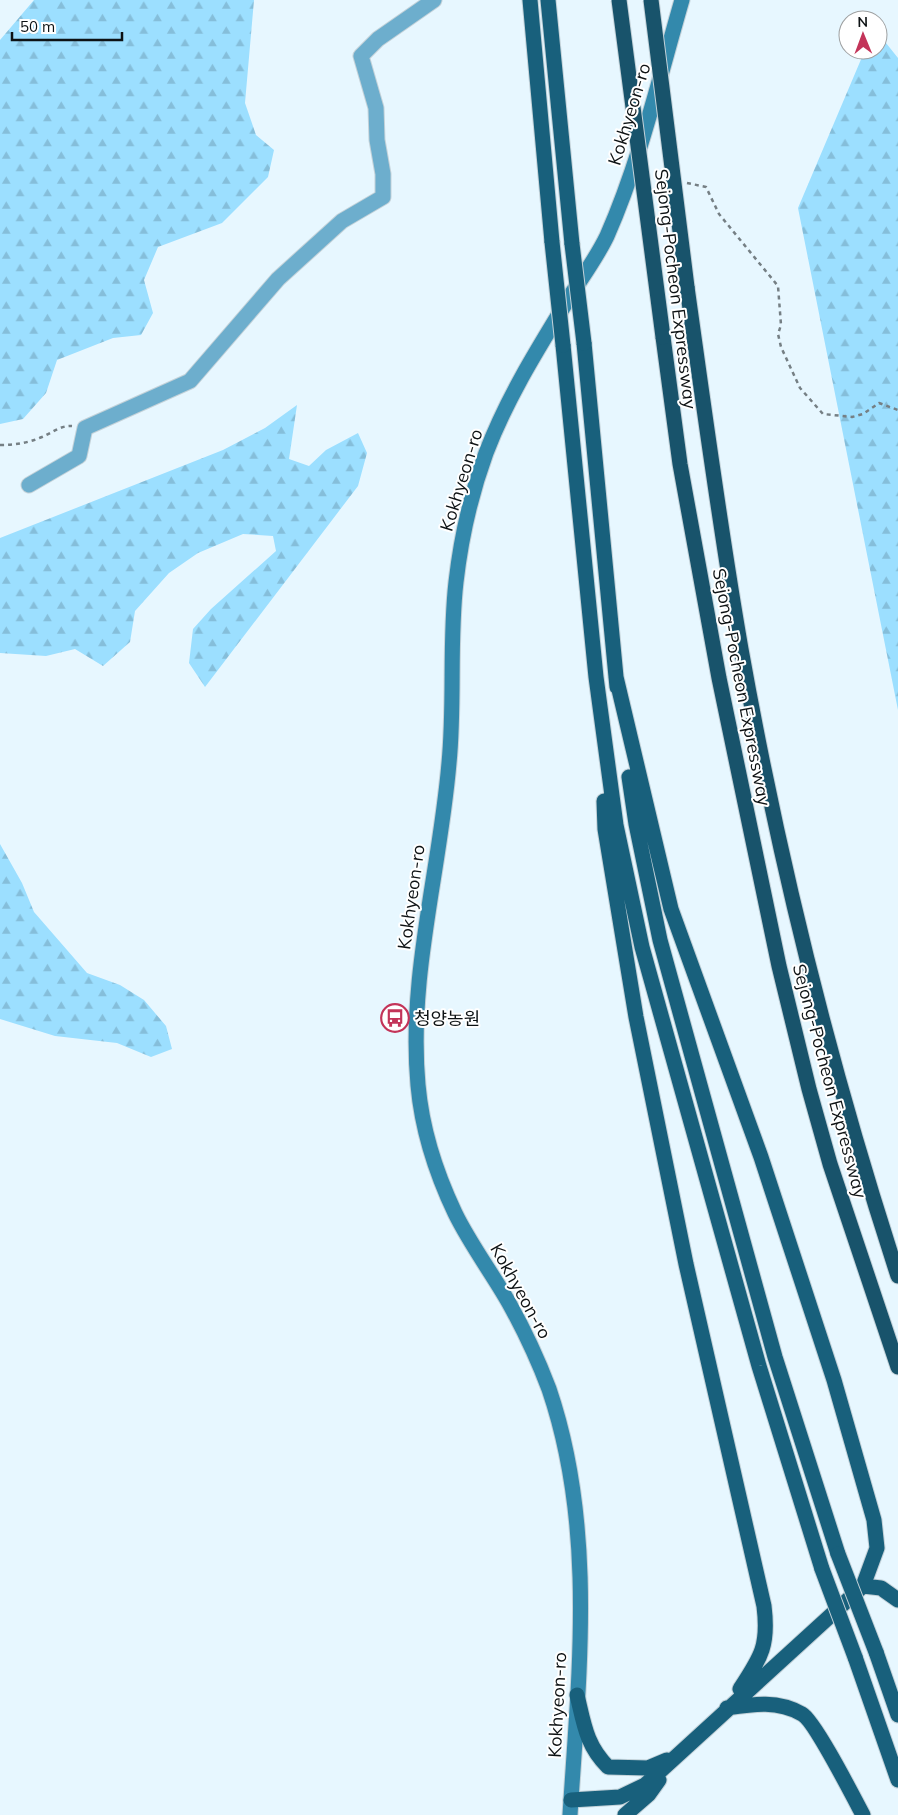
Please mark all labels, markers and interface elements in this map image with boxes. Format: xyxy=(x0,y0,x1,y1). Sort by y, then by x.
scale bar xyxy=(12,10,122,42)
north arrow xyxy=(838,10,888,60)
text: N xyxy=(857,13,868,31)
text: 50 m xyxy=(20,17,55,36)
street label: Kokhyeon-ro xyxy=(603,60,655,168)
street label: Sejong-Pocheon Expressway xyxy=(650,168,702,411)
street label: Kokhyeon-ro xyxy=(435,426,487,534)
street label: Sejong-Pocheon Expressway xyxy=(708,566,776,808)
street label: Kokhyeon-ro xyxy=(392,843,430,951)
street label: Sejong-Pocheon Expressway xyxy=(788,961,872,1201)
bus stop icon: 청양농원 xyxy=(380,1003,410,1033)
place label: 청양농원 xyxy=(414,1007,480,1030)
street label: Kokhyeon-ro xyxy=(485,1239,557,1343)
street label: Kokhyeon-ro xyxy=(543,1652,571,1758)

